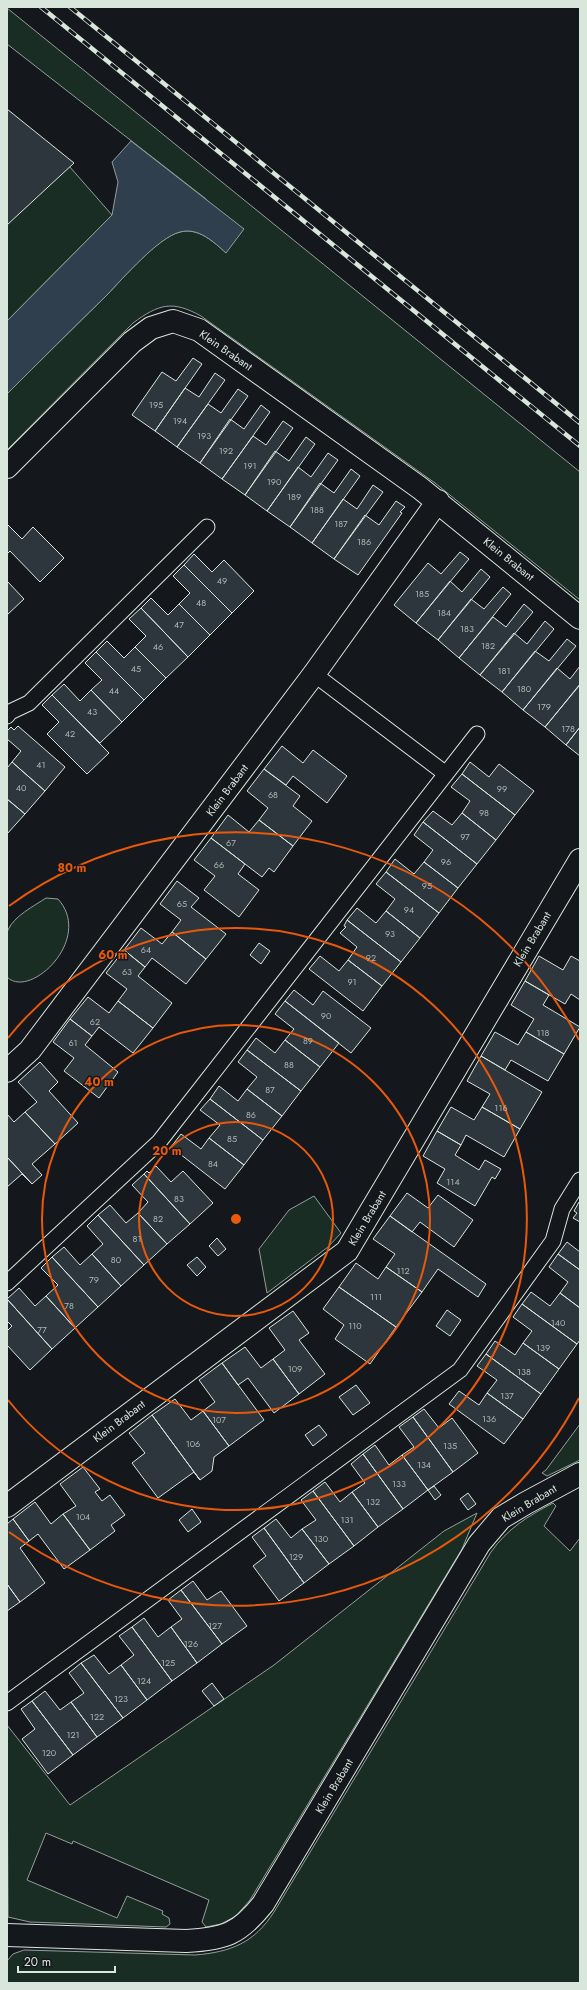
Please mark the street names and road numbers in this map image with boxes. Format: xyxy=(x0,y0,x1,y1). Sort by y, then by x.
street label: Klein Brabant xyxy=(196,326,256,374)
street label: Klein Brabant xyxy=(480,533,538,585)
street label: Klein Brabant xyxy=(202,760,252,819)
street label: Klein Brabant xyxy=(509,908,555,969)
street label: Klein Brabant xyxy=(344,1187,390,1248)
street label: Klein Brabant xyxy=(90,1396,149,1446)
street label: Klein Brabant xyxy=(499,1480,560,1526)
street label: Klein Brabant xyxy=(311,1755,357,1816)

